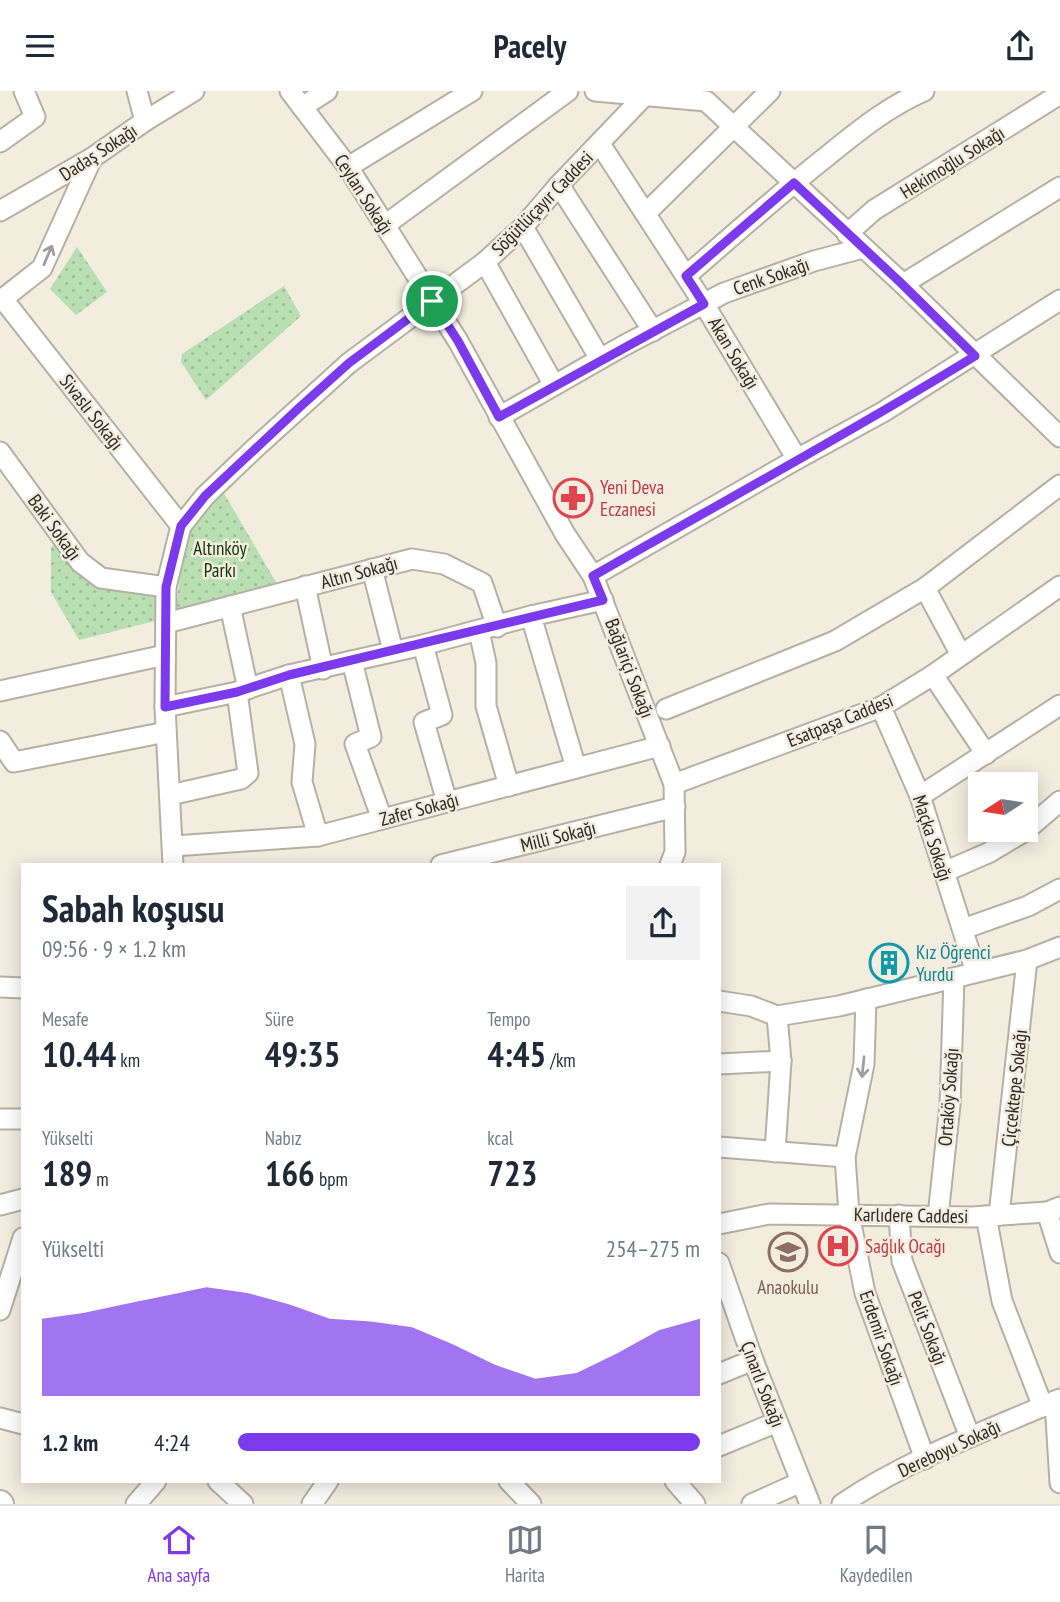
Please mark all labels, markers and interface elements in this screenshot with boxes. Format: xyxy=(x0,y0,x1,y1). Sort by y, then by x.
text: Pacely xyxy=(494,25,566,67)
icon: menu xyxy=(21,27,59,65)
icon: share xyxy=(1001,27,1039,65)
street label: Dadaş Sokağı xyxy=(55,118,141,186)
street label: Hekimoğlu Sokağı xyxy=(895,120,1009,204)
street label: Söğütlüçayır Caddesi xyxy=(486,146,598,260)
street label: Ceylan Sokağı xyxy=(329,149,399,239)
one-way arrow xyxy=(42,244,55,266)
street label: Cenk Sokağı xyxy=(730,252,812,300)
pin xyxy=(402,271,462,331)
icon: arrive xyxy=(413,282,451,320)
street label: Akan Sokağı xyxy=(703,313,765,393)
street label: Sivaslı Sokağı xyxy=(55,369,129,455)
place label: Yeni Deva Eczanesi xyxy=(600,475,664,521)
pharmacy icon: Yeni Deva Eczanesi xyxy=(552,477,594,519)
street label: Baki Sokağı xyxy=(23,489,87,565)
park label: Altınköy Parkı xyxy=(193,536,248,582)
street label: Altın Sokağı xyxy=(318,550,400,594)
street label: Bağlariçi Sokağı xyxy=(600,615,660,721)
street label: Esatpaşa Caddesi xyxy=(783,688,897,752)
north arrow xyxy=(968,772,1038,842)
map controls xyxy=(968,772,1038,842)
street label: Zafer Sokağı xyxy=(377,787,461,831)
street label: Maçka Sokağı xyxy=(908,792,958,884)
street label: Milli Sokağı xyxy=(518,815,598,857)
text: Sabah koşusu xyxy=(42,883,224,932)
button: share xyxy=(626,886,700,960)
text: 09:56 · 9 × 1.2 km xyxy=(42,934,186,963)
place label: Kız Öğrenci Yurdu xyxy=(916,940,991,986)
building icon: Kız Öğrenci Yurdu xyxy=(868,942,910,984)
text: Mesafe xyxy=(42,1007,89,1031)
text: Süre xyxy=(265,1007,294,1031)
text: Tempo xyxy=(487,1007,531,1031)
street label: Çiçcektepe Sokağı xyxy=(996,1028,1032,1148)
text: 10.44 xyxy=(42,1031,116,1077)
text: 49:35 xyxy=(265,1031,340,1077)
text: 4:45 xyxy=(487,1031,546,1077)
street label: Ortaköy Sokağı xyxy=(933,1047,963,1147)
text: km xyxy=(116,1048,140,1072)
text: /km xyxy=(546,1048,576,1072)
one-way arrow xyxy=(857,1055,870,1078)
text: Yükselti xyxy=(42,1126,93,1150)
text: Nabız xyxy=(265,1126,302,1150)
text: kcal xyxy=(487,1126,513,1150)
text: 189 xyxy=(42,1150,92,1196)
text: 166 xyxy=(265,1150,315,1196)
text: 723 xyxy=(487,1150,538,1196)
text: m xyxy=(92,1167,109,1191)
text: bpm xyxy=(315,1167,348,1191)
street label: Karlıdere Caddesi xyxy=(854,1202,968,1228)
hospital icon: Sağlık Ocağı xyxy=(817,1225,859,1267)
school or university icon: Anaokulu xyxy=(767,1231,809,1273)
text: Yükselti xyxy=(42,1234,104,1263)
text: 254–275 m xyxy=(606,1234,700,1263)
place label: Sağlık Ocağı xyxy=(865,1234,946,1258)
place label: Anaokulu xyxy=(757,1275,819,1299)
street label: Erdemir Sokağı xyxy=(855,1287,909,1389)
street label: Pelit Sokağı xyxy=(903,1288,953,1368)
street label: Çınarlı Sokağı xyxy=(736,1338,790,1430)
street label: Dereboyu Sokağı xyxy=(894,1414,1004,1482)
text: 1.2 km xyxy=(42,1428,98,1457)
text: 4:24 xyxy=(154,1428,190,1457)
tab: Ana sayfa xyxy=(147,1521,210,1587)
tab: Harita xyxy=(505,1521,545,1587)
tab: Kaydedilen xyxy=(840,1521,913,1587)

